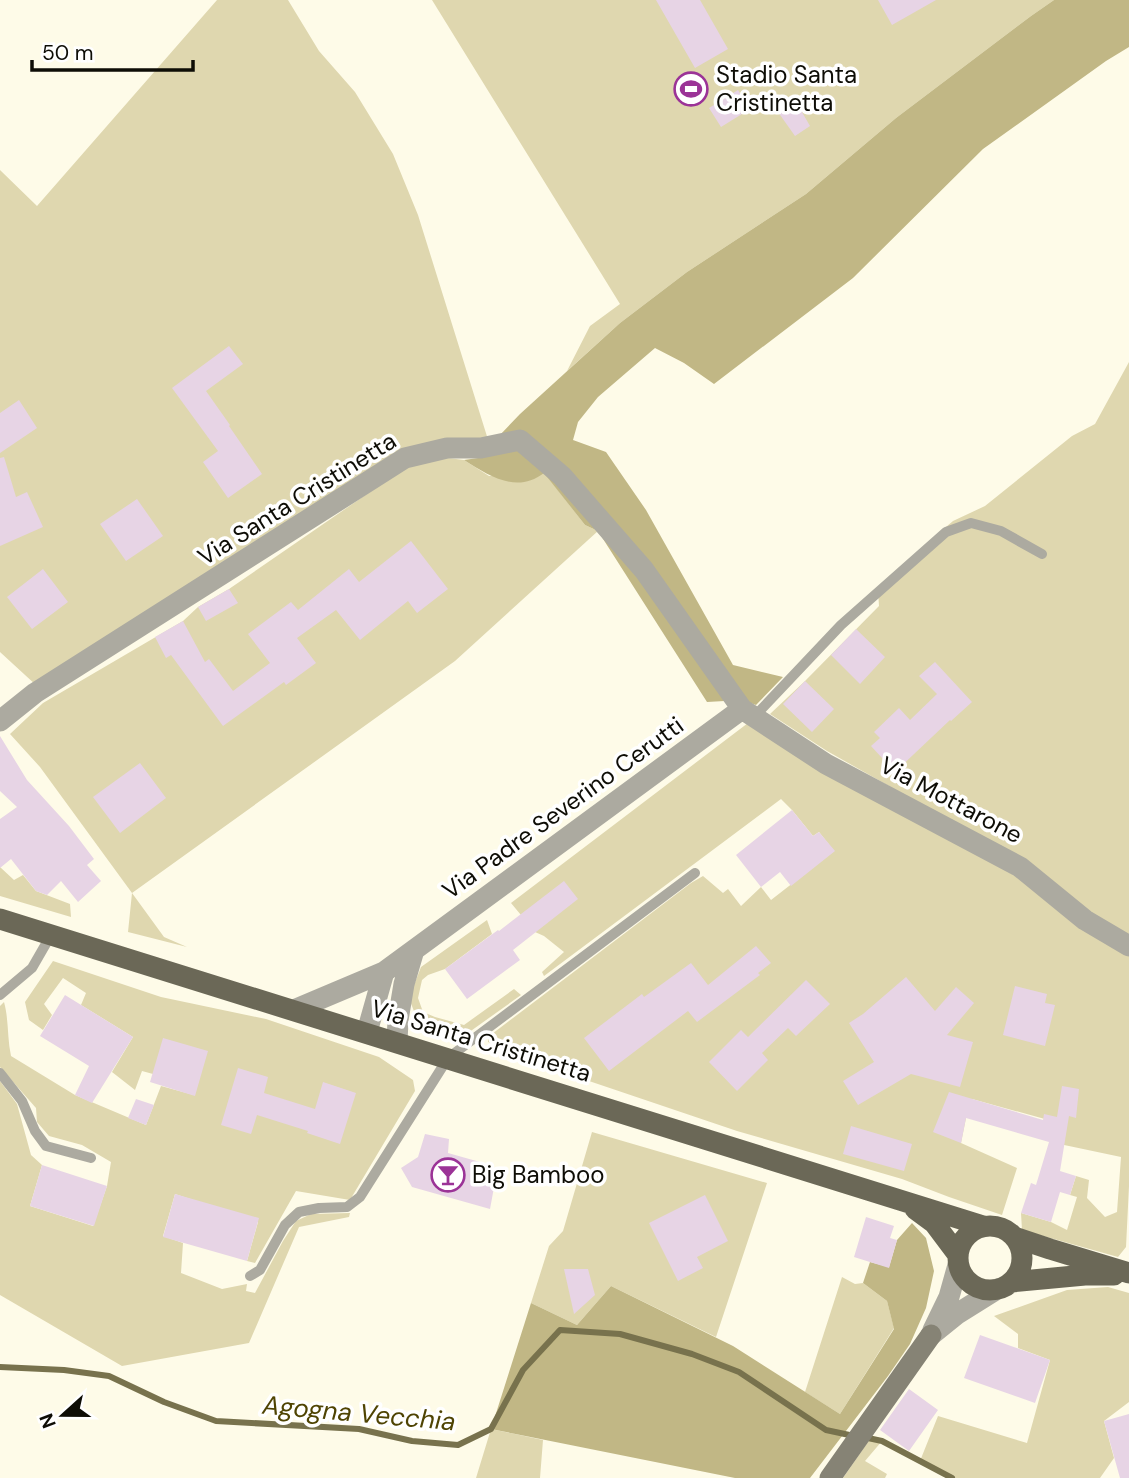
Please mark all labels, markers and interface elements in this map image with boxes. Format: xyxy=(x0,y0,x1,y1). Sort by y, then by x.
scale bar xyxy=(32,28,192,72)
text: 50 m xyxy=(42,39,93,67)
place label: Stadio Santa Cristinetta xyxy=(716,59,857,118)
sports icon: Stadio Santa Cristinetta xyxy=(672,70,710,108)
street label: Via Santa Cristinetta xyxy=(192,425,402,572)
street label: Via Padre Severino Cerutti xyxy=(436,710,690,906)
street label: Via Mottarone xyxy=(875,749,1028,850)
street label: Via Santa Cristinetta xyxy=(367,992,595,1089)
bar icon: Big Bamboo xyxy=(429,1156,467,1194)
place label: Big Bamboo xyxy=(472,1159,604,1190)
north arrow xyxy=(28,1380,98,1450)
water label: Agogna Vecchia xyxy=(260,1388,457,1438)
text: N xyxy=(33,1410,62,1432)

